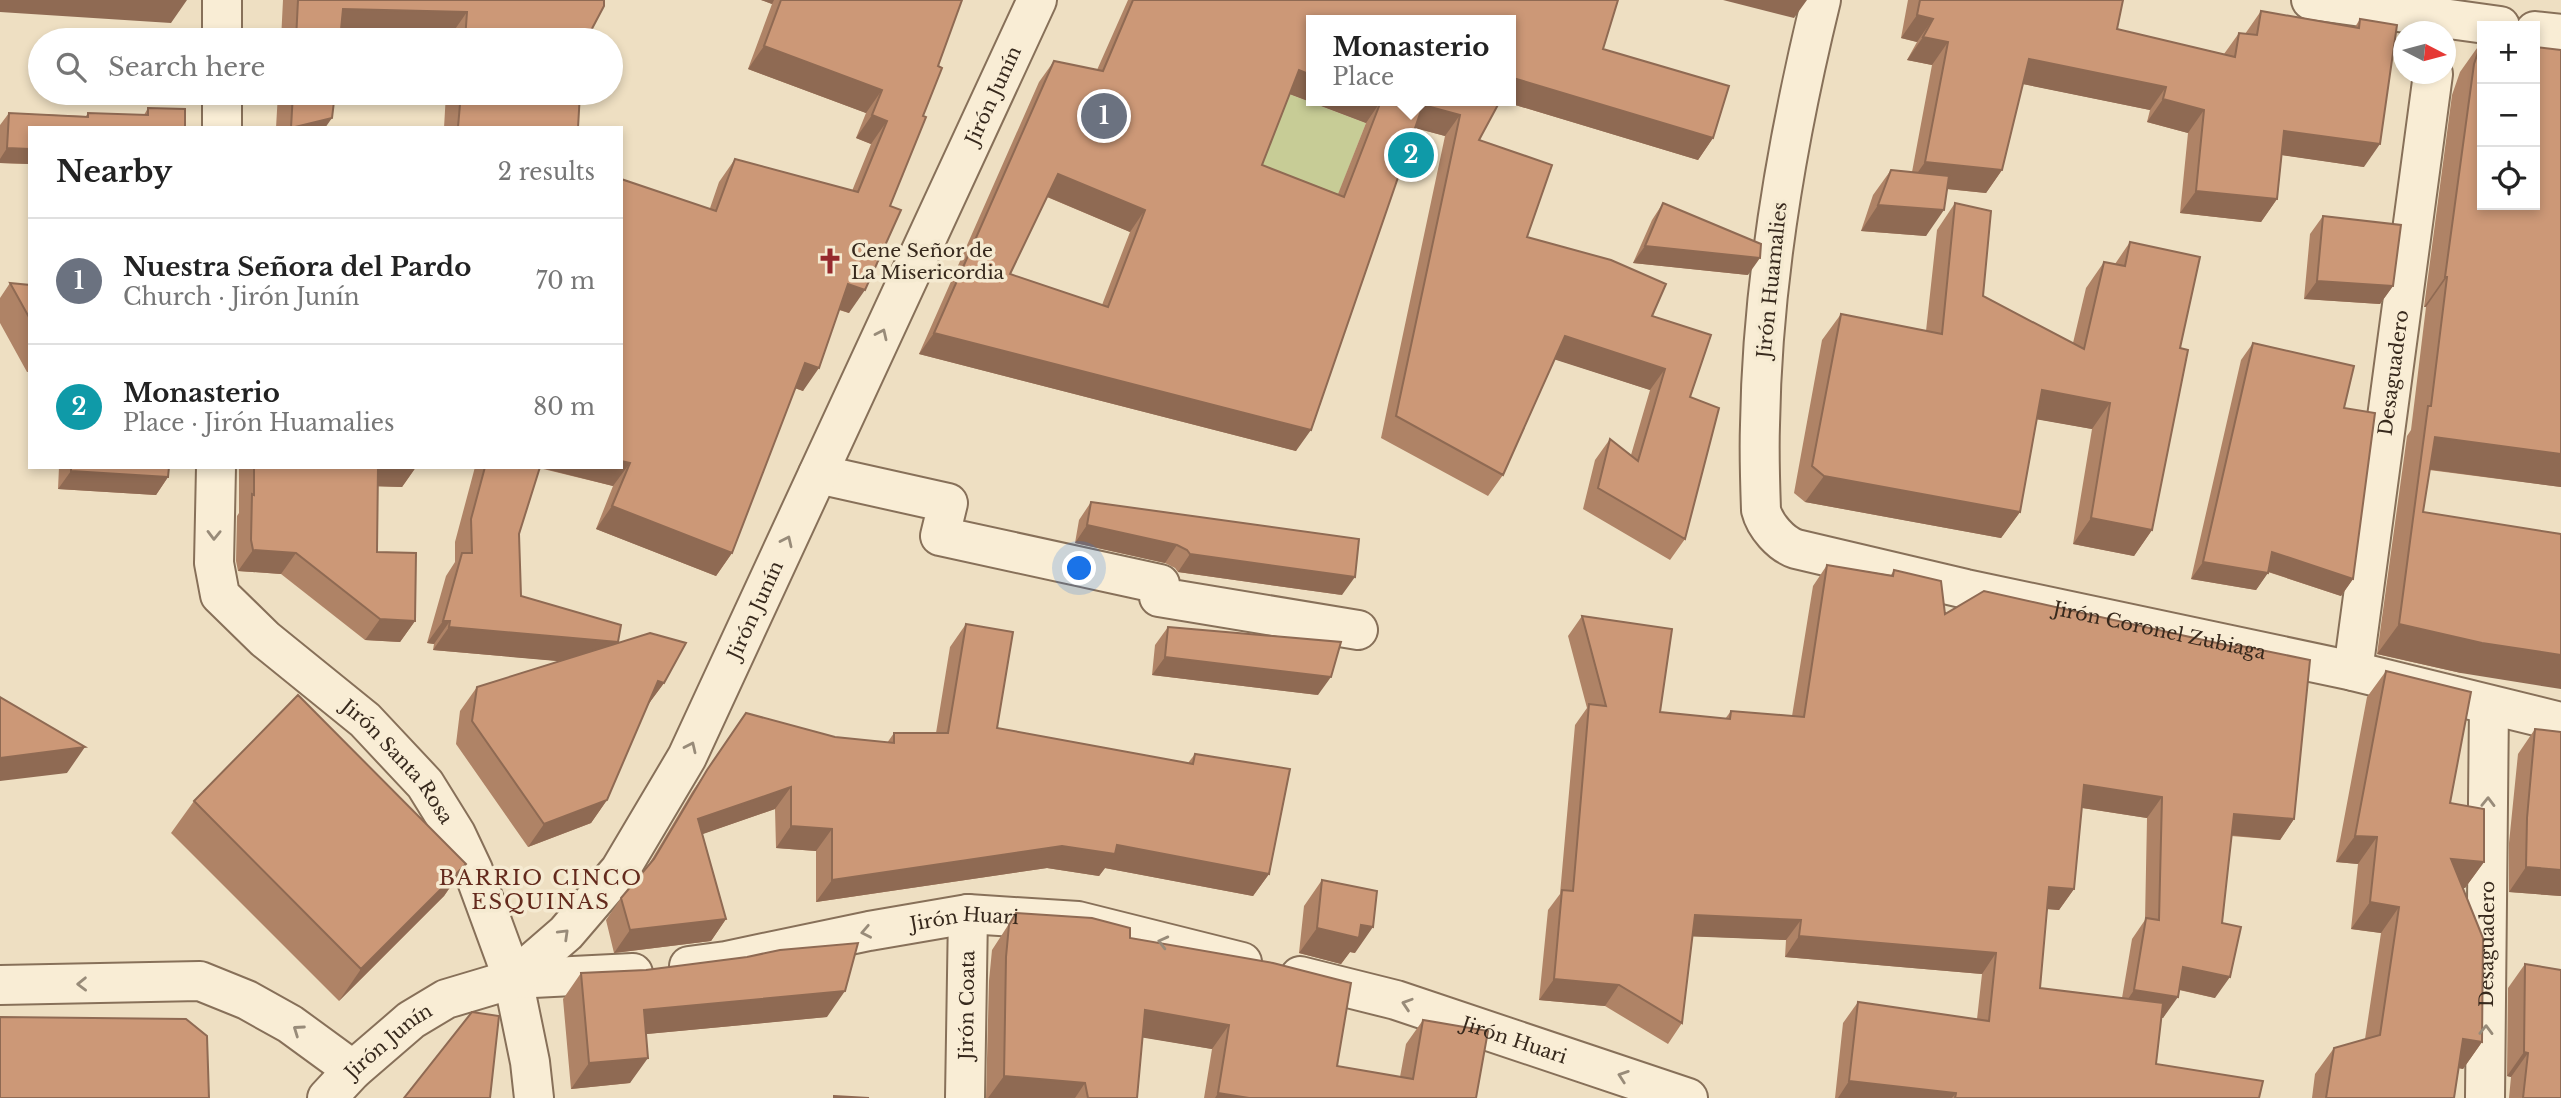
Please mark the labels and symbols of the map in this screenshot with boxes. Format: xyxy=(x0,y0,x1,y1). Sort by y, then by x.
north arrow xyxy=(2393,21,2456,84)
street label: Jirón Junín xyxy=(959,42,1026,151)
pin: 1 xyxy=(1081,90,1127,142)
pin: 2 xyxy=(1388,129,1434,181)
street label: Jirón Huamalies xyxy=(1752,201,1792,362)
place label: Cene Señor de La Misericordia xyxy=(851,239,1005,284)
church icon: Cene Señor de La Misericordia xyxy=(815,246,845,276)
street label: Desaguadero xyxy=(2373,308,2413,437)
one-way arrow xyxy=(874,329,888,341)
one-way arrow xyxy=(207,530,222,541)
one-way arrow xyxy=(779,536,793,548)
your location xyxy=(1062,551,1096,585)
street label: Jirón Junín xyxy=(721,557,788,666)
street label: Jirón Coronel Zubiaga xyxy=(2048,596,2269,664)
street label: Jirón Santa Rosa xyxy=(335,692,458,828)
one-way arrow xyxy=(683,742,697,754)
one-way arrow xyxy=(2480,797,2496,807)
district label: BARRIO CINCO ESQUINAS xyxy=(439,865,643,915)
street label: Desaguadero xyxy=(2474,881,2499,1007)
street label: Jirón Huari xyxy=(905,902,1020,936)
one-way arrow xyxy=(860,923,872,938)
one-way arrow xyxy=(556,930,569,943)
one-way arrow xyxy=(1157,936,1169,950)
street label: Jirón Coata xyxy=(954,950,979,1063)
one-way arrow xyxy=(76,976,87,991)
one-way arrow xyxy=(1402,998,1414,1012)
street label: Jirón Junín xyxy=(338,999,436,1085)
street label: Jirón Huari xyxy=(1456,1010,1571,1068)
one-way arrow xyxy=(2478,1024,2494,1035)
one-way arrow xyxy=(292,1025,305,1038)
one-way arrow xyxy=(1617,1070,1630,1084)

